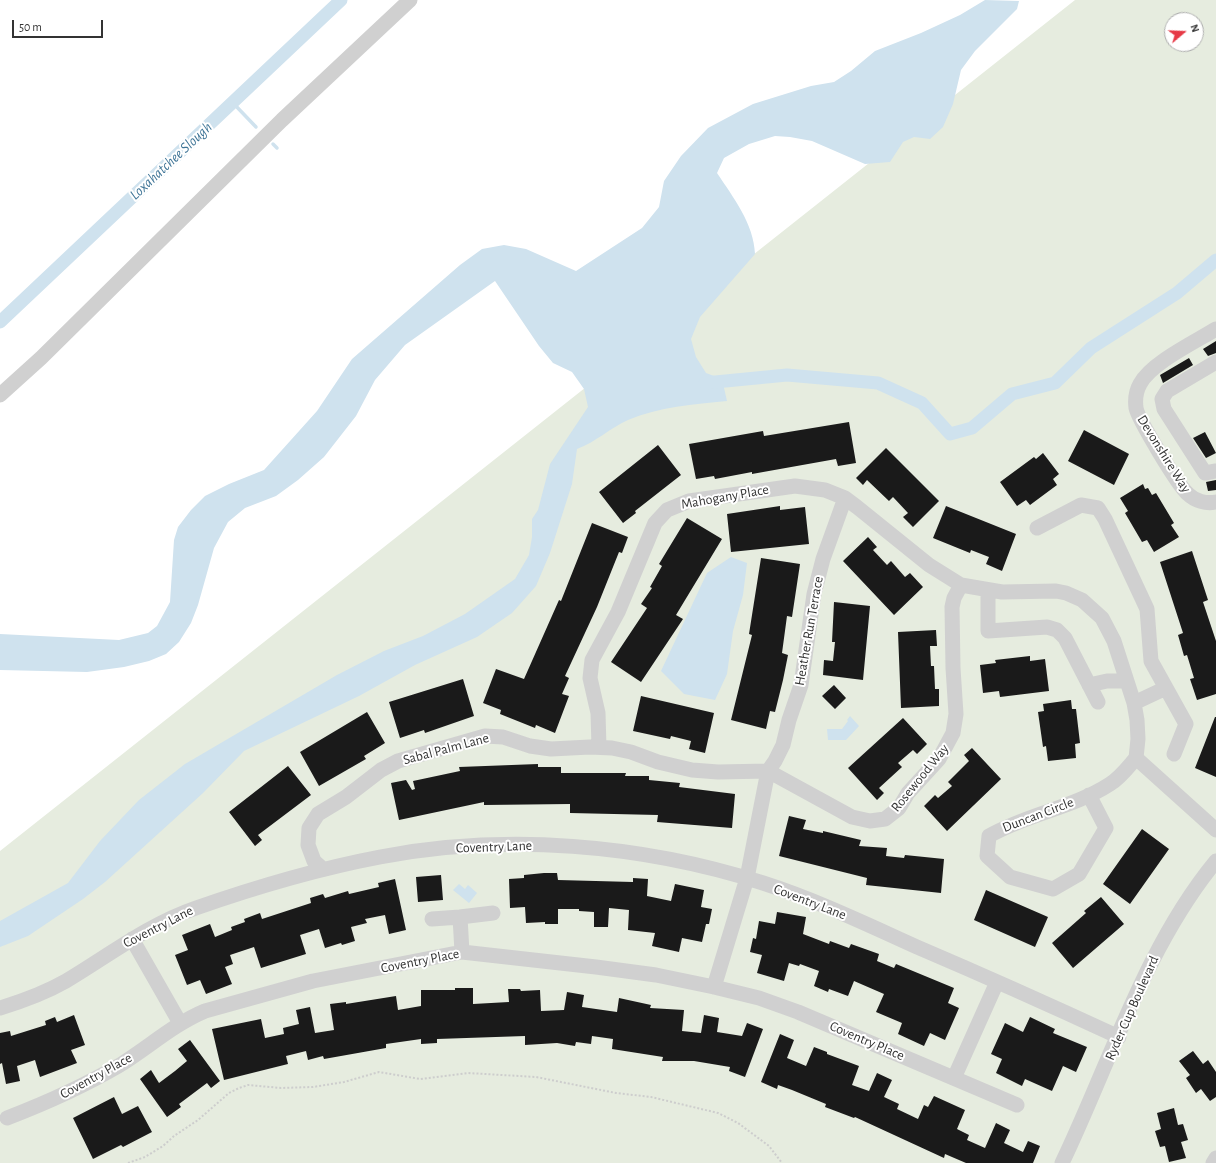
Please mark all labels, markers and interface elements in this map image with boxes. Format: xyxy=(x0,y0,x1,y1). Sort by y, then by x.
scale bar xyxy=(14,12,105,38)
north arrow xyxy=(1164,12,1204,52)
text: 50 m xyxy=(19,21,42,33)
text: N xyxy=(1188,23,1201,34)
water label: Loxahatchee Slough xyxy=(126,118,216,204)
street label: Devonshire Way xyxy=(1133,412,1195,496)
street label: Mahogany Place xyxy=(680,481,770,513)
street label: Heather Run Terrace xyxy=(791,575,827,687)
street label: Sabal Palm Lane xyxy=(401,729,491,769)
street label: Rosewood Way xyxy=(888,741,952,815)
street label: Duncan Circle xyxy=(1000,794,1076,836)
street label: Coventry Lane xyxy=(456,837,532,857)
street label: Coventry Lane xyxy=(771,880,849,924)
street label: Coventry Lane xyxy=(120,902,196,952)
street label: Coventry Place xyxy=(379,945,461,977)
street label: Ryder Cup Boulevard xyxy=(1101,953,1163,1063)
street label: Coventry Place xyxy=(827,1018,907,1064)
street label: Coventry Place xyxy=(57,1049,135,1103)

